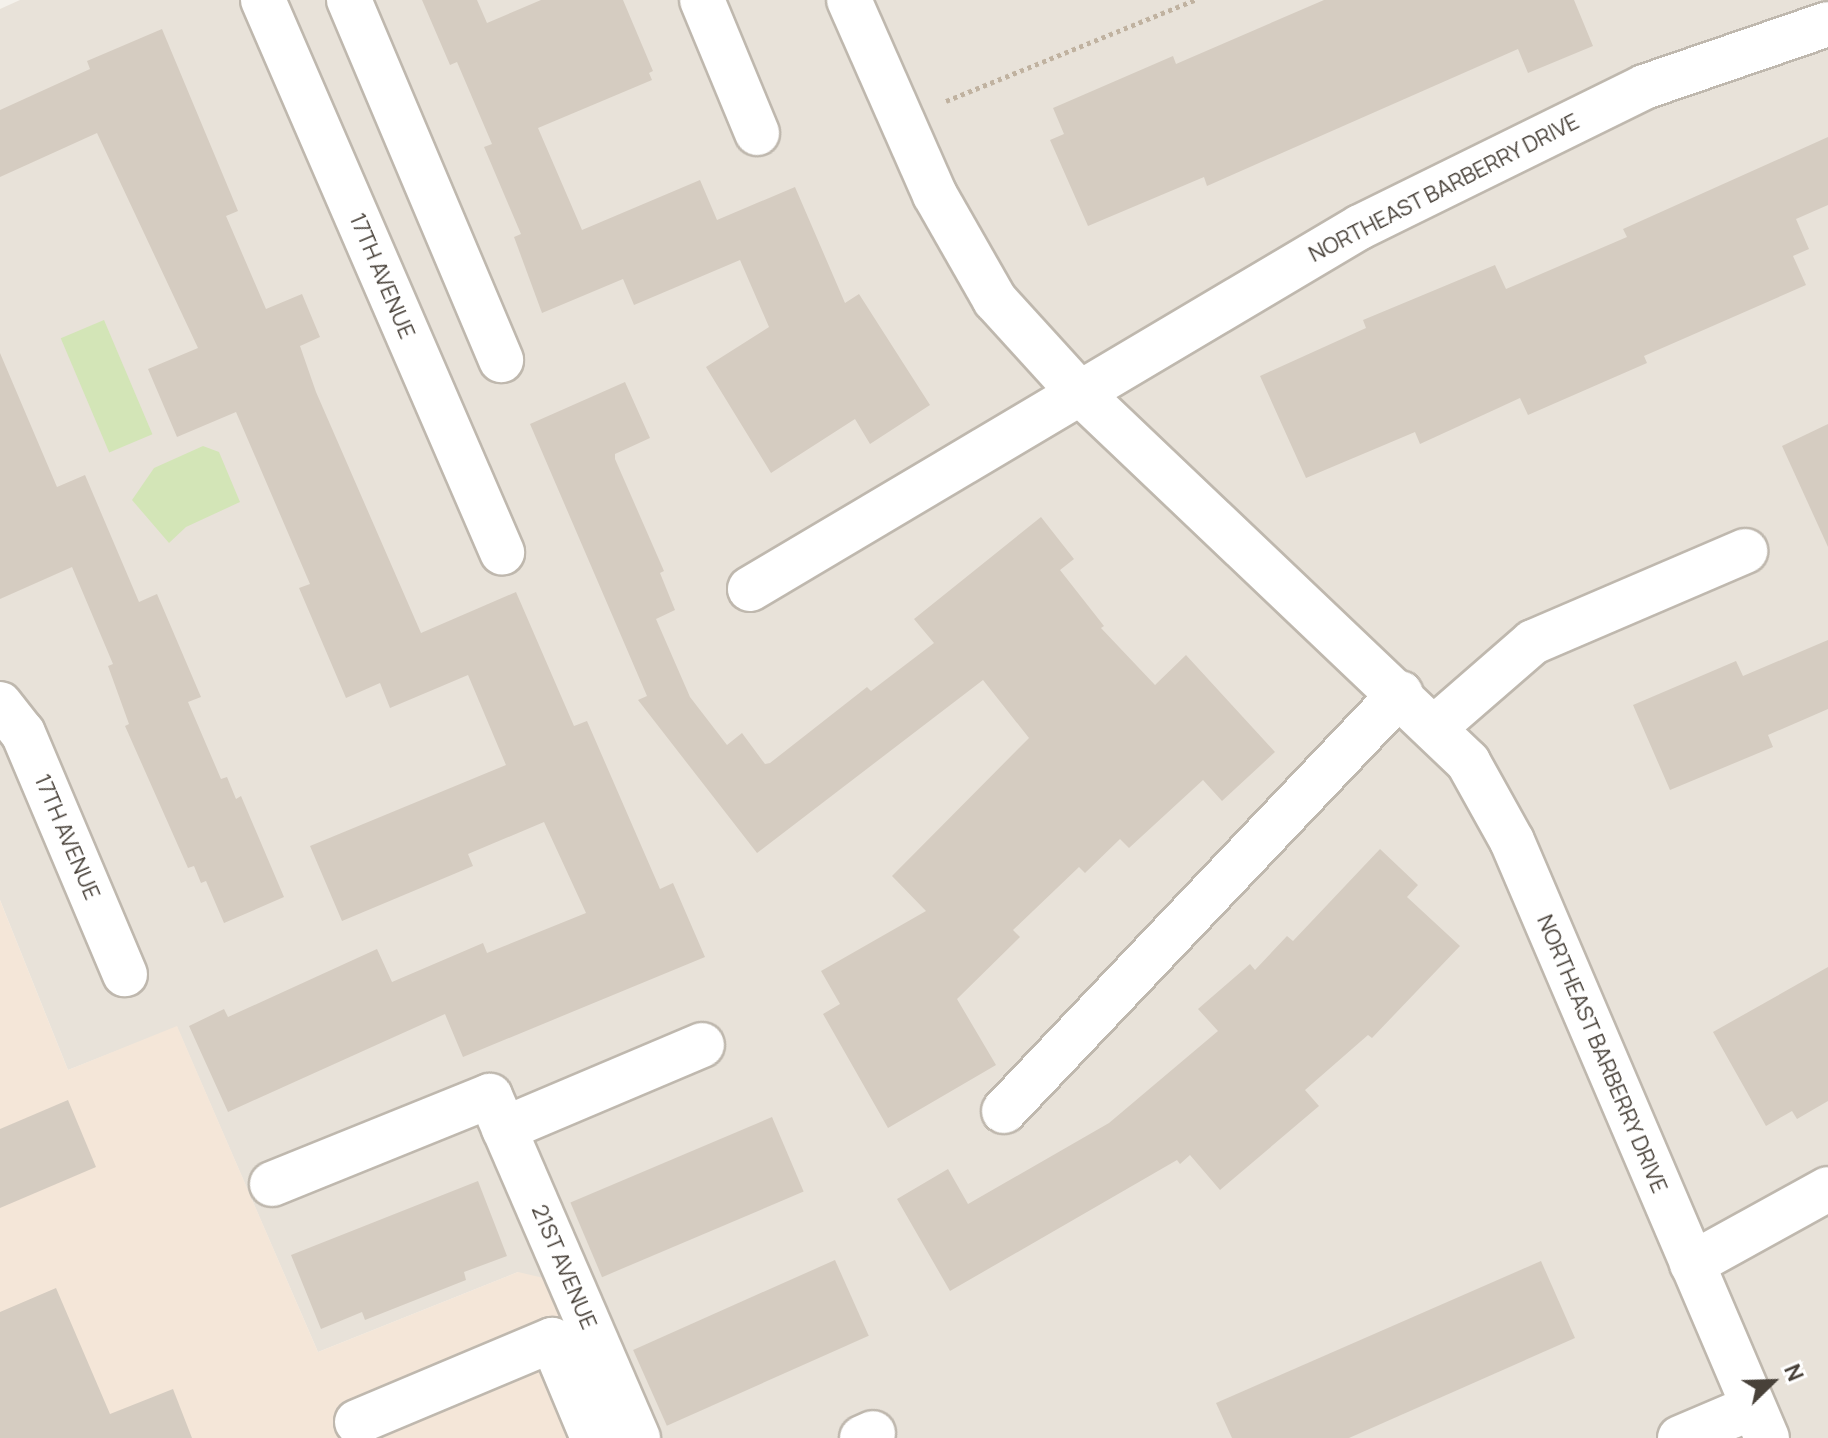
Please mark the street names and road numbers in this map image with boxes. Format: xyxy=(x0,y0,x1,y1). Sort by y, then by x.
street label: NORTHEAST BARBERRY DRIVE xyxy=(1304,108,1584,268)
street label: 17TH AVENUE xyxy=(344,209,420,343)
street label: 17TH AVENUE xyxy=(29,770,105,904)
street label: NORTHEAST BARBERRY DRIVE xyxy=(1531,910,1673,1198)
street label: 21ST AVENUE xyxy=(526,1200,602,1334)

